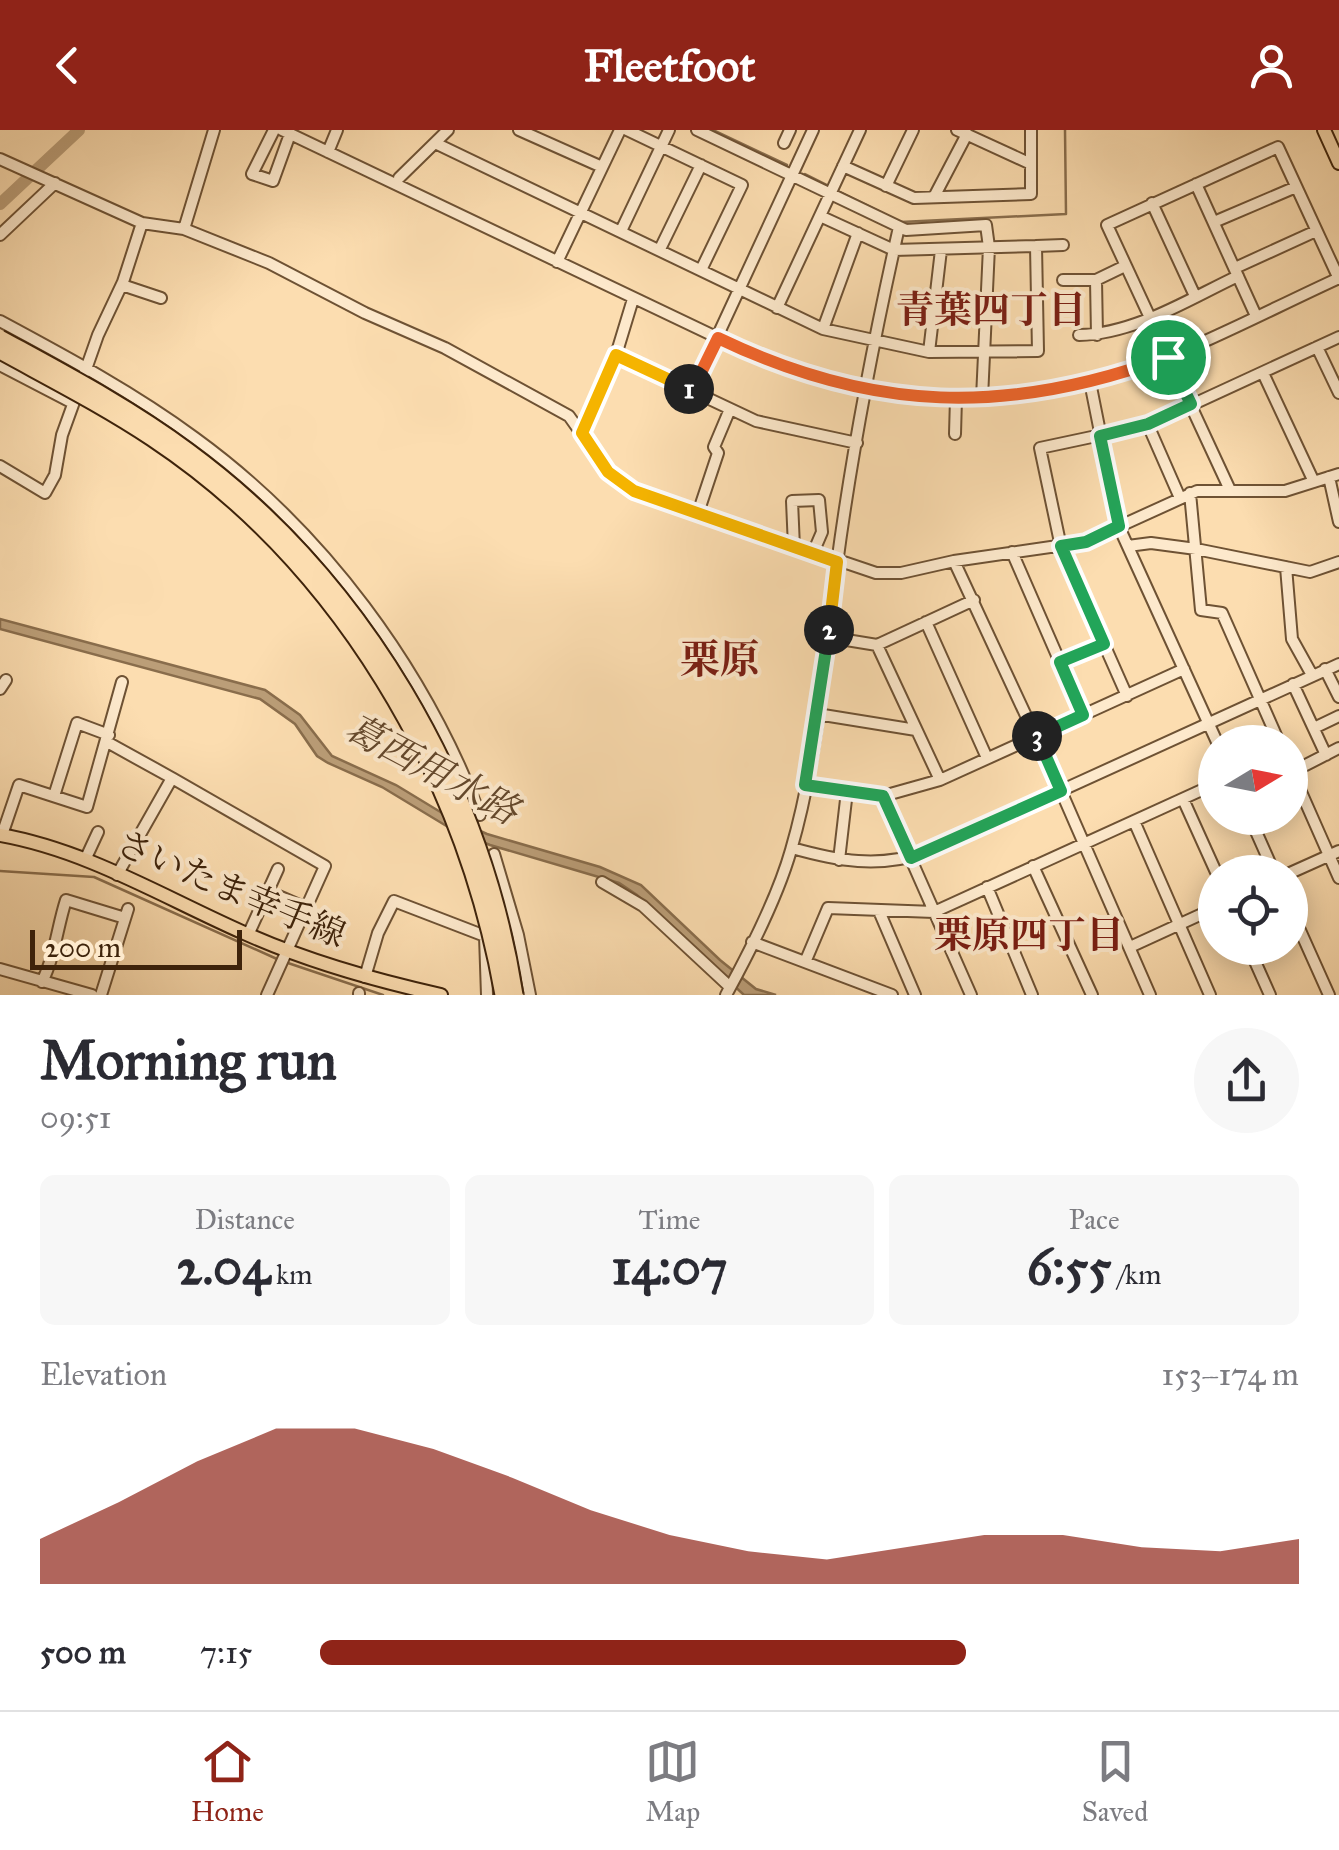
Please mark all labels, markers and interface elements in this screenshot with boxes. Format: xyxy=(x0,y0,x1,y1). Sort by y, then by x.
icon: back xyxy=(40,38,95,93)
text: Fleetfoot xyxy=(584,38,755,93)
icon: person xyxy=(1244,38,1299,93)
district label: 青葉四丁目 xyxy=(896,287,1086,333)
pin xyxy=(1126,315,1211,400)
icon: arrive xyxy=(1141,330,1196,385)
pin: 1 xyxy=(664,364,714,414)
text: 1 xyxy=(683,371,695,406)
pin: 2 xyxy=(804,605,854,655)
text: 2 xyxy=(822,612,836,647)
district label: 栗原 xyxy=(680,635,760,684)
water label: 葛西用水路 xyxy=(337,704,529,835)
pin: 3 xyxy=(1012,711,1062,761)
text: 3 xyxy=(1031,718,1043,753)
north arrow xyxy=(1198,725,1308,835)
map controls xyxy=(1198,725,1308,965)
street label: さいたま幸手線 xyxy=(110,821,352,957)
button: locate xyxy=(1198,855,1308,965)
district label: 栗原四丁目 xyxy=(934,912,1124,958)
scale bar xyxy=(30,925,242,970)
text: 200 m xyxy=(45,930,121,965)
text: Morning run xyxy=(40,1027,337,1094)
button: share xyxy=(1194,1028,1299,1133)
text: 09:51 xyxy=(40,1098,111,1137)
text: Distance xyxy=(195,1202,295,1237)
text: Time xyxy=(638,1202,700,1237)
text: Pace xyxy=(1069,1202,1120,1237)
text: 2.04 xyxy=(177,1237,270,1298)
text: 14:07 xyxy=(611,1237,727,1298)
text: 6:55 xyxy=(1027,1237,1111,1298)
text: km xyxy=(270,1257,313,1292)
text: /km xyxy=(1111,1257,1162,1292)
text: Elevation xyxy=(40,1355,167,1394)
text: 153–174 m xyxy=(1162,1355,1299,1394)
text: 500 m xyxy=(40,1633,126,1672)
text: 7:15 xyxy=(200,1633,252,1672)
tab: Home xyxy=(191,1734,264,1829)
tab: Map xyxy=(645,1734,700,1829)
tab: Saved xyxy=(1082,1734,1148,1829)

